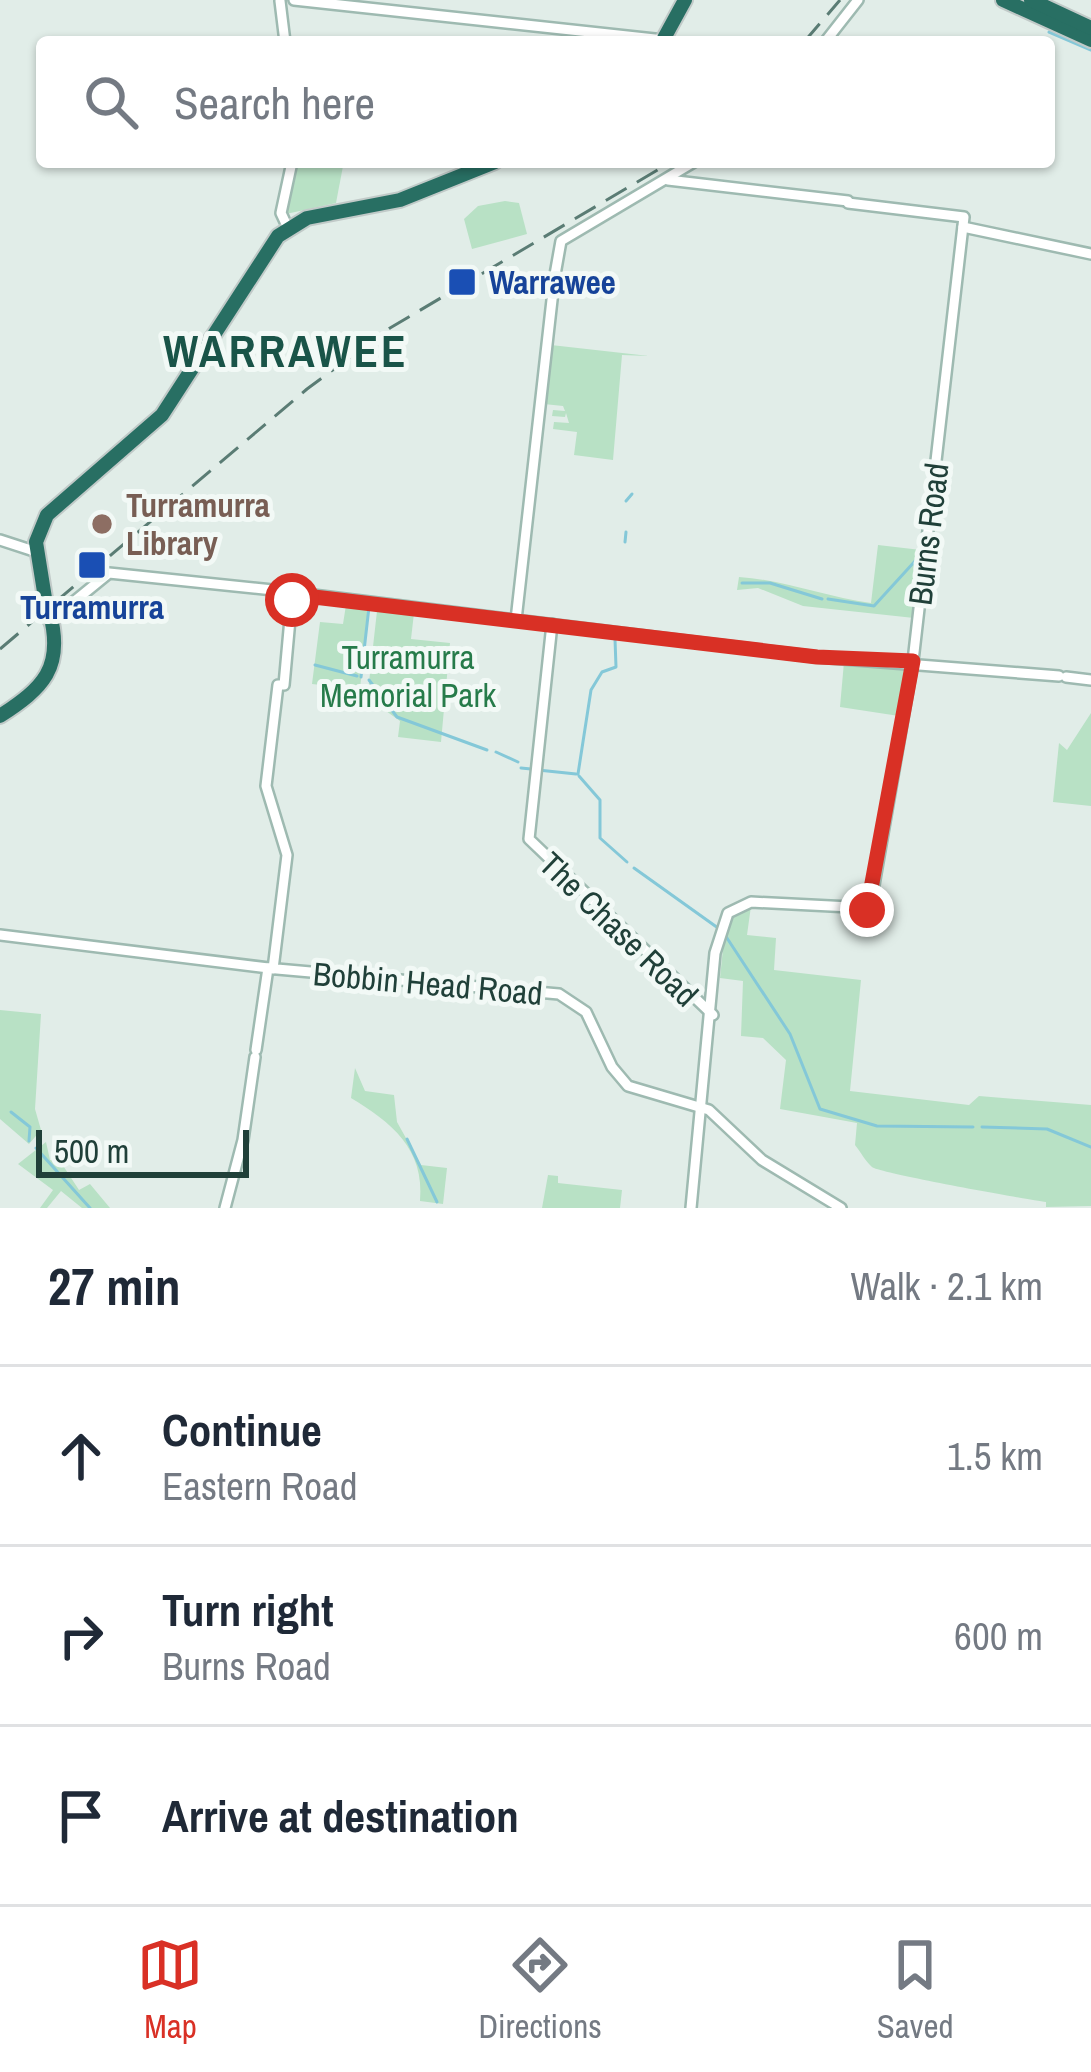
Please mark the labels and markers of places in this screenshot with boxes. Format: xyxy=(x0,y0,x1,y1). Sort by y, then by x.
place label: Warrawee xyxy=(489,260,616,304)
marker: Warrawee xyxy=(446,266,478,298)
place label: Turramurra Library xyxy=(126,483,270,565)
marker: Turramurra Library xyxy=(89,511,115,537)
marker: Turramurra xyxy=(76,549,108,581)
place label: Turramurra xyxy=(20,585,164,629)

